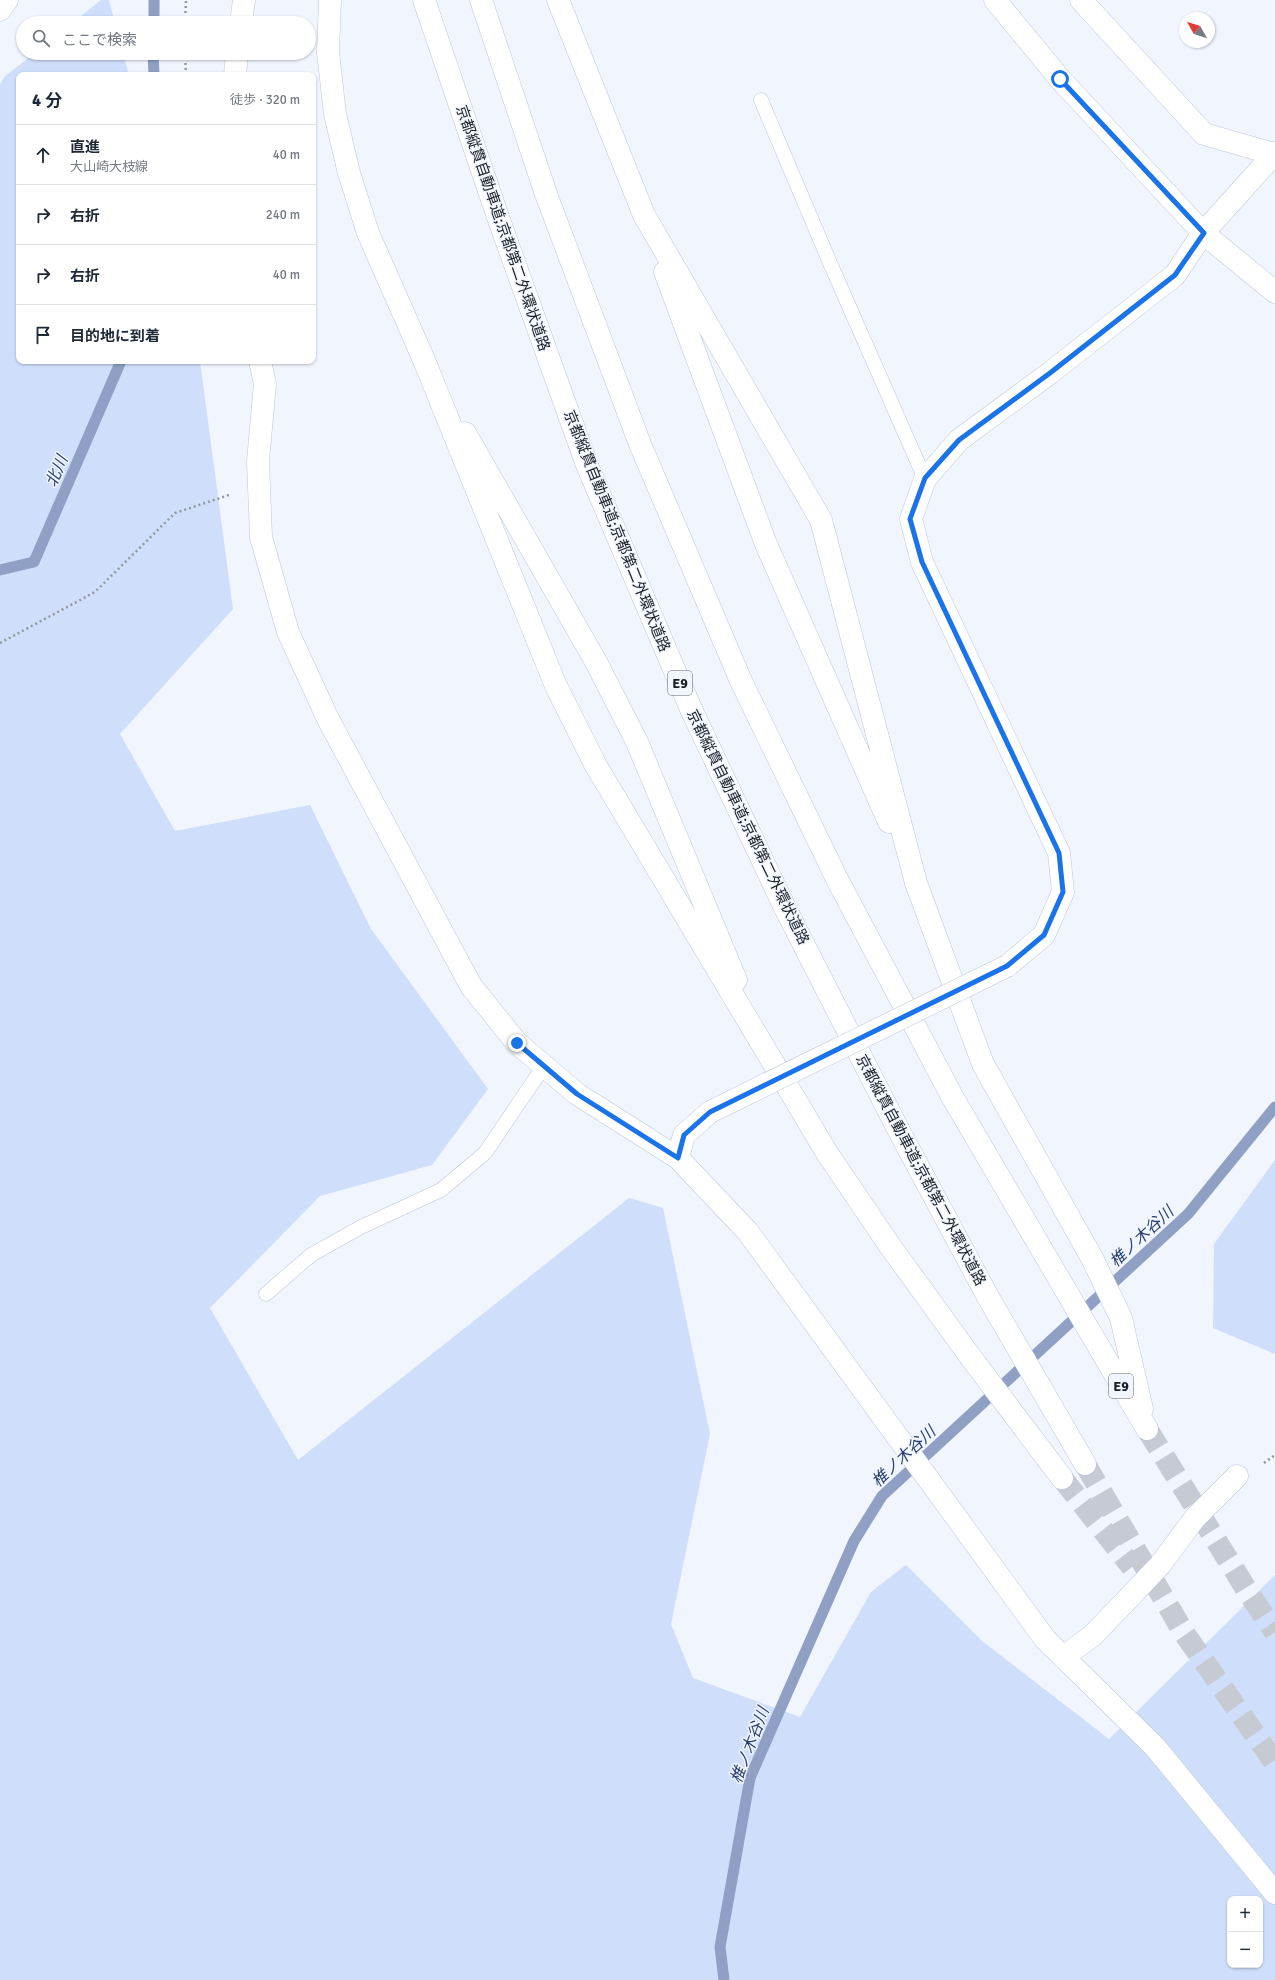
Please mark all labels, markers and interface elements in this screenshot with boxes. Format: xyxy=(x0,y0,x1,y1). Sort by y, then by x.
north arrow xyxy=(1179,12,1215,48)
search box xyxy=(16,16,316,60)
icon: search xyxy=(30,27,52,49)
text: ここで検索 xyxy=(62,31,137,49)
route start xyxy=(1051,70,1069,88)
text: 4 分 xyxy=(32,90,62,111)
text: 徒歩 · 320 m xyxy=(230,92,300,108)
street label: 京都縦貫自動車道;京都第二外環状道路 xyxy=(452,103,554,353)
text: 直進 xyxy=(70,138,100,156)
icon: ahead xyxy=(32,144,54,166)
text: 40 m xyxy=(273,147,300,163)
text: 大山崎大枝線 xyxy=(70,159,148,175)
icon: right xyxy=(32,204,54,226)
text: 右折 xyxy=(70,207,100,225)
text: 240 m xyxy=(266,207,300,223)
icon: right xyxy=(32,264,54,286)
text: 右折 xyxy=(70,267,100,285)
text: 40 m xyxy=(273,267,300,283)
icon: arrive xyxy=(32,324,54,346)
text: 目的地に到着 xyxy=(70,327,160,345)
street label: 京都縦貫自動車道;京都第二外環状道路 xyxy=(560,408,674,654)
water label: 北川 xyxy=(41,451,73,490)
road number: E9 xyxy=(668,671,692,695)
street label: 京都縦貫自動車道;京都第二外環状道路 xyxy=(683,707,813,947)
route end xyxy=(508,1034,526,1052)
street label: 京都縦貫自動車道;京都第二外環状道路 xyxy=(852,1051,990,1289)
water label: 椎ノ木谷川 xyxy=(1106,1201,1179,1271)
road number: E9 xyxy=(1109,1374,1133,1398)
water label: 椎ノ木谷川 xyxy=(868,1421,941,1491)
water label: 椎ノ木谷川 xyxy=(726,1703,774,1786)
map controls xyxy=(1227,1896,1263,1968)
button: + xyxy=(1227,1896,1263,1932)
button: − xyxy=(1227,1932,1263,1968)

